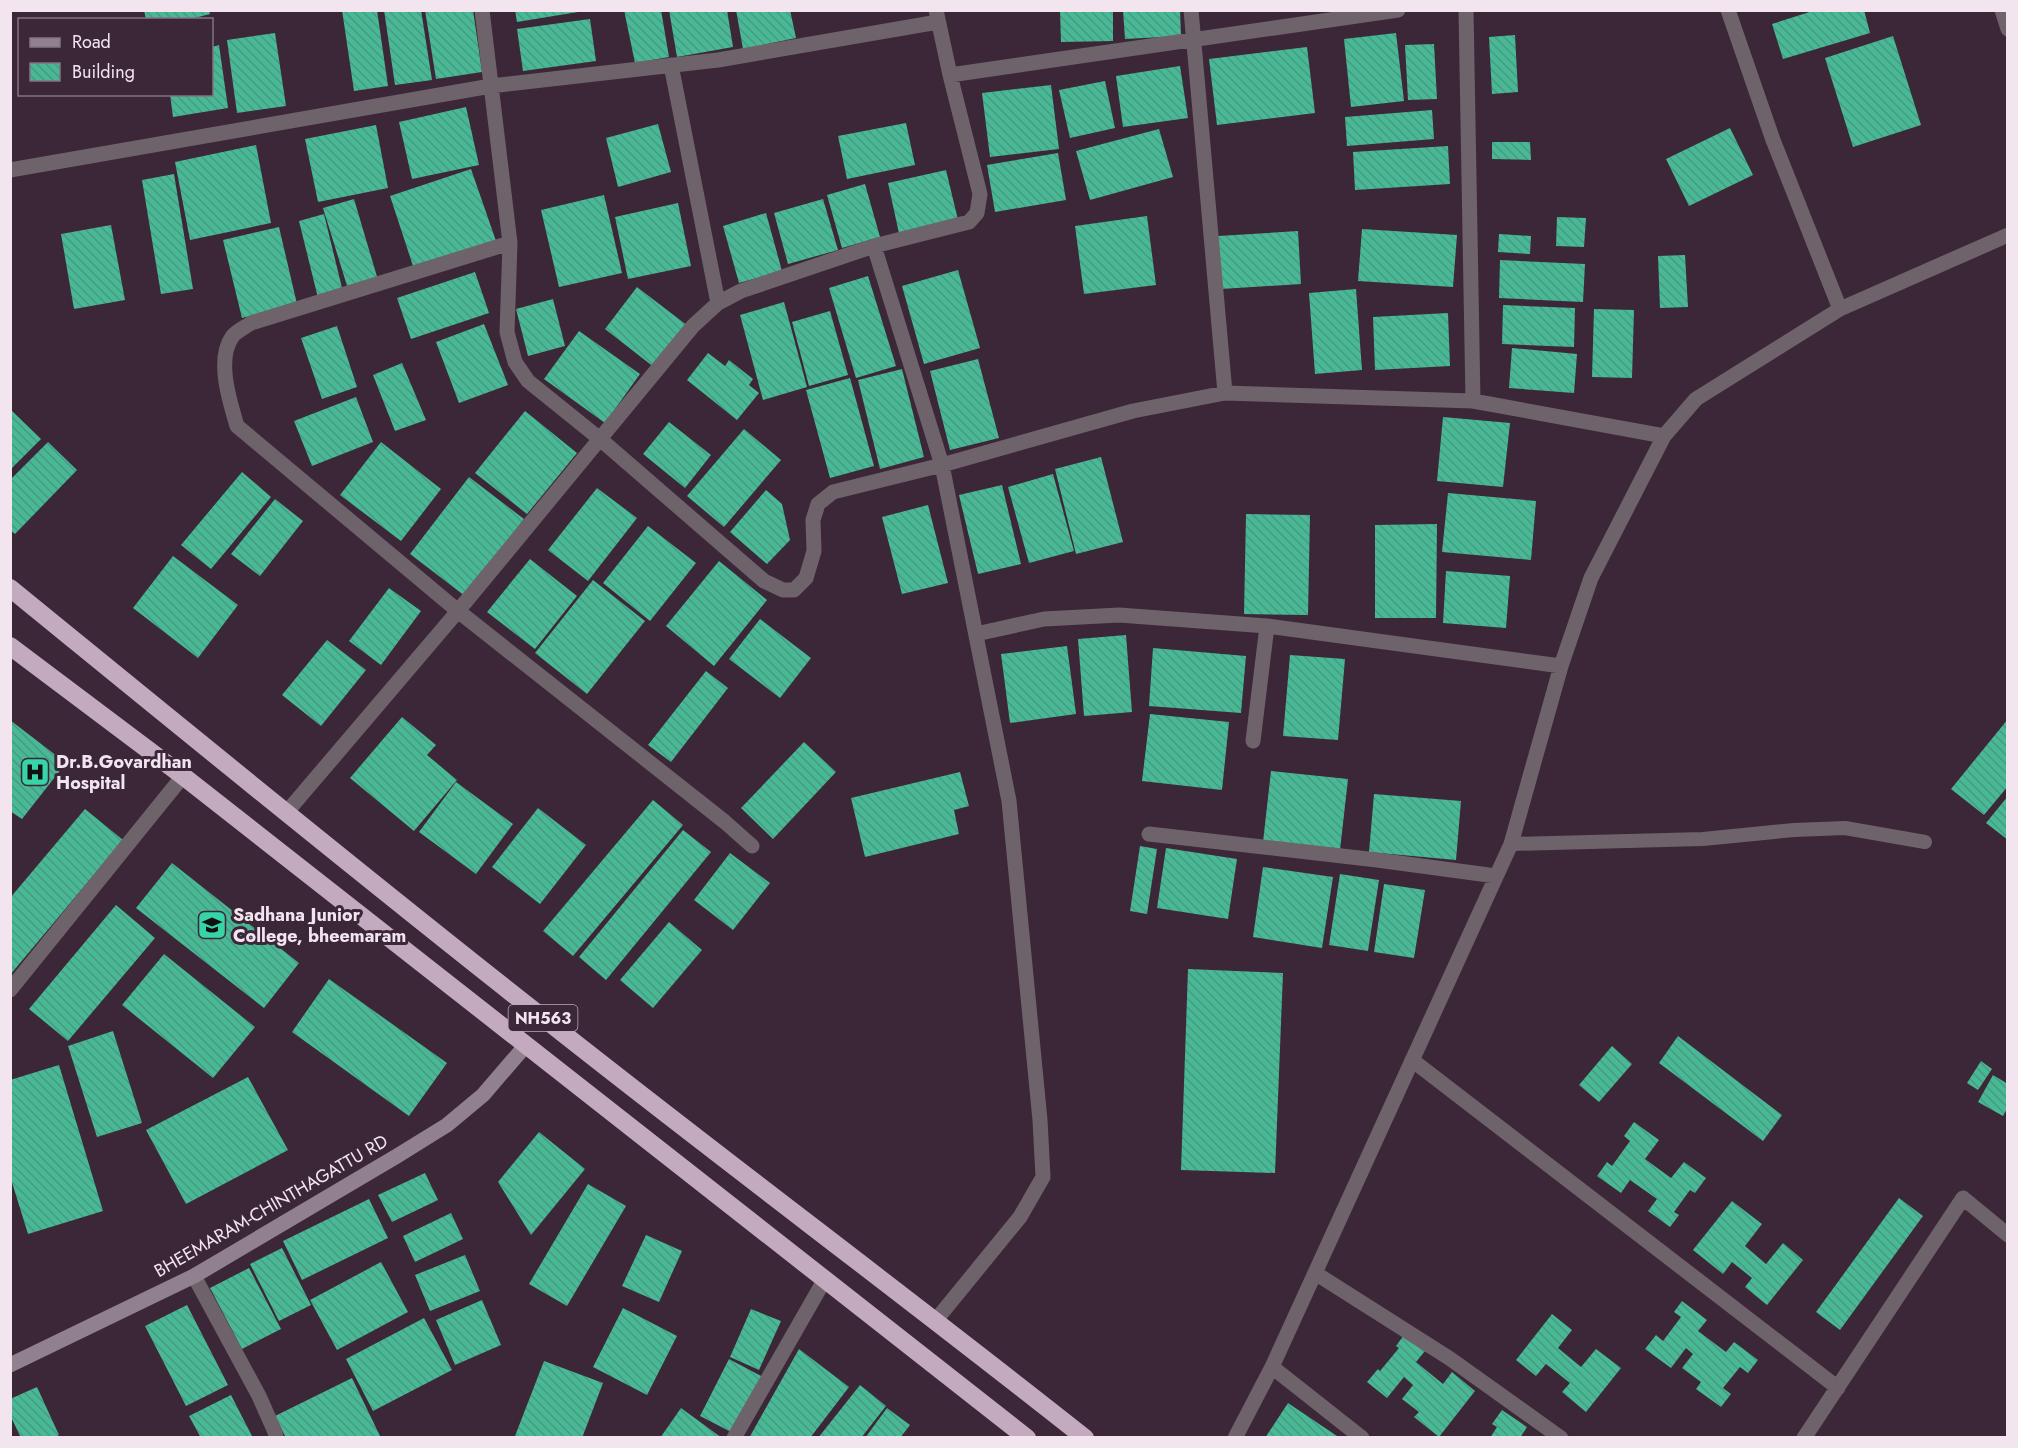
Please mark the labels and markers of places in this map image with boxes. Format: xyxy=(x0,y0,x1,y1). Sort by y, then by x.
place label: Dr.B.Govardhan Hospital xyxy=(56,749,192,796)
hospital icon: Dr.B.Govardhan Hospital xyxy=(19,756,51,788)
place label: Sadhana Junior College, bheemaram xyxy=(233,902,406,949)
school or university icon: Sadhana Junior College, bheemaram xyxy=(196,909,228,941)

